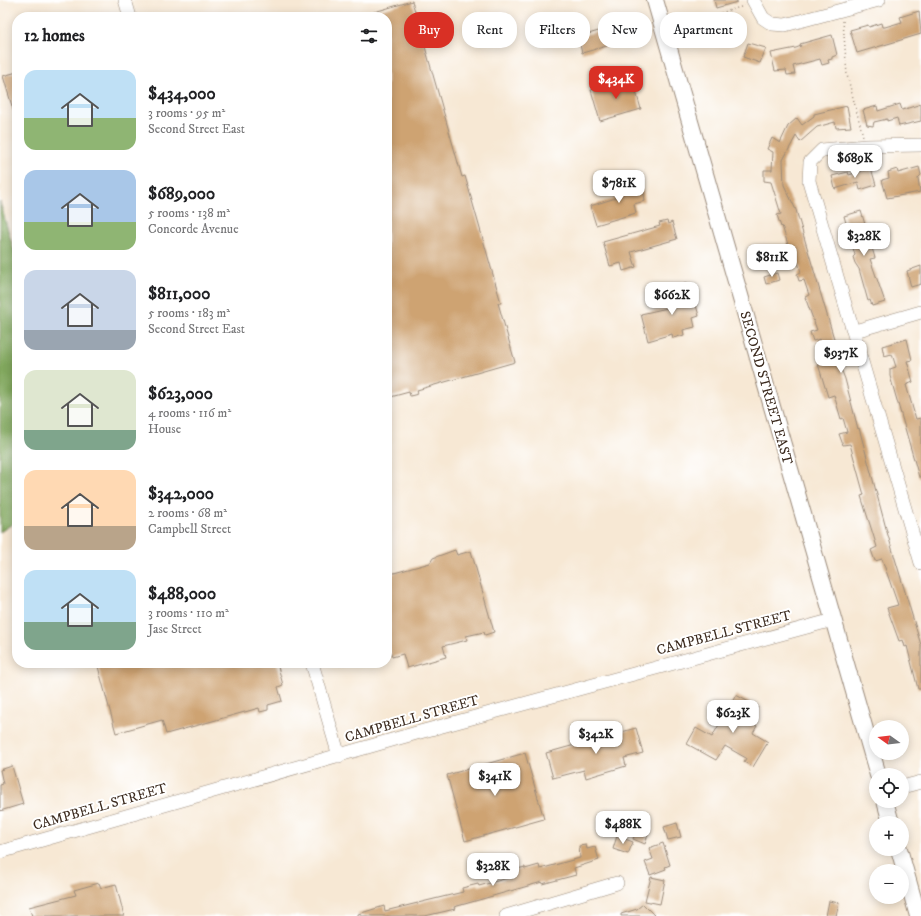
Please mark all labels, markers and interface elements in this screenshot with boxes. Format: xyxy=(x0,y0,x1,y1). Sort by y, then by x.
chip: Buy xyxy=(404,12,454,48)
chip: Rent xyxy=(462,12,517,48)
chip: Filters xyxy=(525,12,590,48)
chip: New xyxy=(598,12,652,48)
chip: Apartment xyxy=(660,12,747,48)
text: 12 homes xyxy=(24,25,85,47)
icon: filters xyxy=(358,25,380,47)
pin: $434K xyxy=(588,66,644,100)
text: $434K xyxy=(598,71,634,87)
text: $434,000 xyxy=(148,83,216,105)
icon: home xyxy=(56,86,104,134)
text: 3 rooms · 95 m² xyxy=(148,105,225,121)
text: Second Street East xyxy=(148,121,245,137)
pin: $689K xyxy=(827,145,883,179)
text: $689K xyxy=(837,150,873,166)
pin: $781K xyxy=(591,170,647,204)
text: $781K xyxy=(602,175,636,191)
text: $689,000 xyxy=(148,183,215,205)
icon: home xyxy=(56,186,104,234)
text: 5 rooms · 138 m² xyxy=(148,205,230,221)
text: Concorde Avenue xyxy=(148,221,239,237)
pin: $328K xyxy=(836,223,892,257)
text: $328K xyxy=(847,228,881,244)
pin: $811K xyxy=(744,244,800,278)
text: $811K xyxy=(756,249,788,265)
pin: $662K xyxy=(644,282,700,316)
text: $811,000 xyxy=(148,283,210,305)
icon: home xyxy=(56,286,104,334)
text: $662K xyxy=(654,287,690,303)
text: 5 rooms · 183 m² xyxy=(148,305,230,321)
street label: SECOND STREET EAST xyxy=(735,309,797,467)
text: Second Street East xyxy=(148,321,245,337)
pin: $937K xyxy=(813,340,869,374)
text: $937K xyxy=(824,345,858,361)
text: $623,000 xyxy=(148,383,213,405)
icon: home xyxy=(56,386,104,434)
text: 4 rooms · 116 m² xyxy=(148,405,231,421)
text: House xyxy=(148,421,181,437)
text: $342,000 xyxy=(148,483,214,505)
icon: home xyxy=(56,486,104,534)
text: 2 rooms · 68 m² xyxy=(148,505,227,521)
text: Campbell Street xyxy=(148,521,231,537)
text: $488,000 xyxy=(148,583,216,605)
icon: home xyxy=(56,586,104,634)
text: 3 rooms · 110 m² xyxy=(148,605,229,621)
street label: CAMPBELL STREET xyxy=(655,606,794,660)
text: Jase Street xyxy=(148,621,202,637)
street label: CAMPBELL STREET xyxy=(343,691,482,747)
pin: $623K xyxy=(705,700,761,734)
text: $623K xyxy=(716,705,750,721)
north arrow xyxy=(869,720,909,760)
map controls xyxy=(869,720,909,904)
pin: $342K xyxy=(568,721,624,755)
text: $342K xyxy=(579,726,613,742)
pin: $341K xyxy=(467,763,523,797)
text: $341K xyxy=(478,768,512,784)
button: locate xyxy=(869,768,909,808)
street label: CAMPBELL STREET xyxy=(31,779,170,835)
pin: $488K xyxy=(595,811,651,845)
text: $488K xyxy=(605,816,641,832)
button: + xyxy=(869,816,909,856)
pin: $328K xyxy=(465,853,521,887)
text: $328K xyxy=(476,858,510,874)
button: − xyxy=(869,864,909,904)

